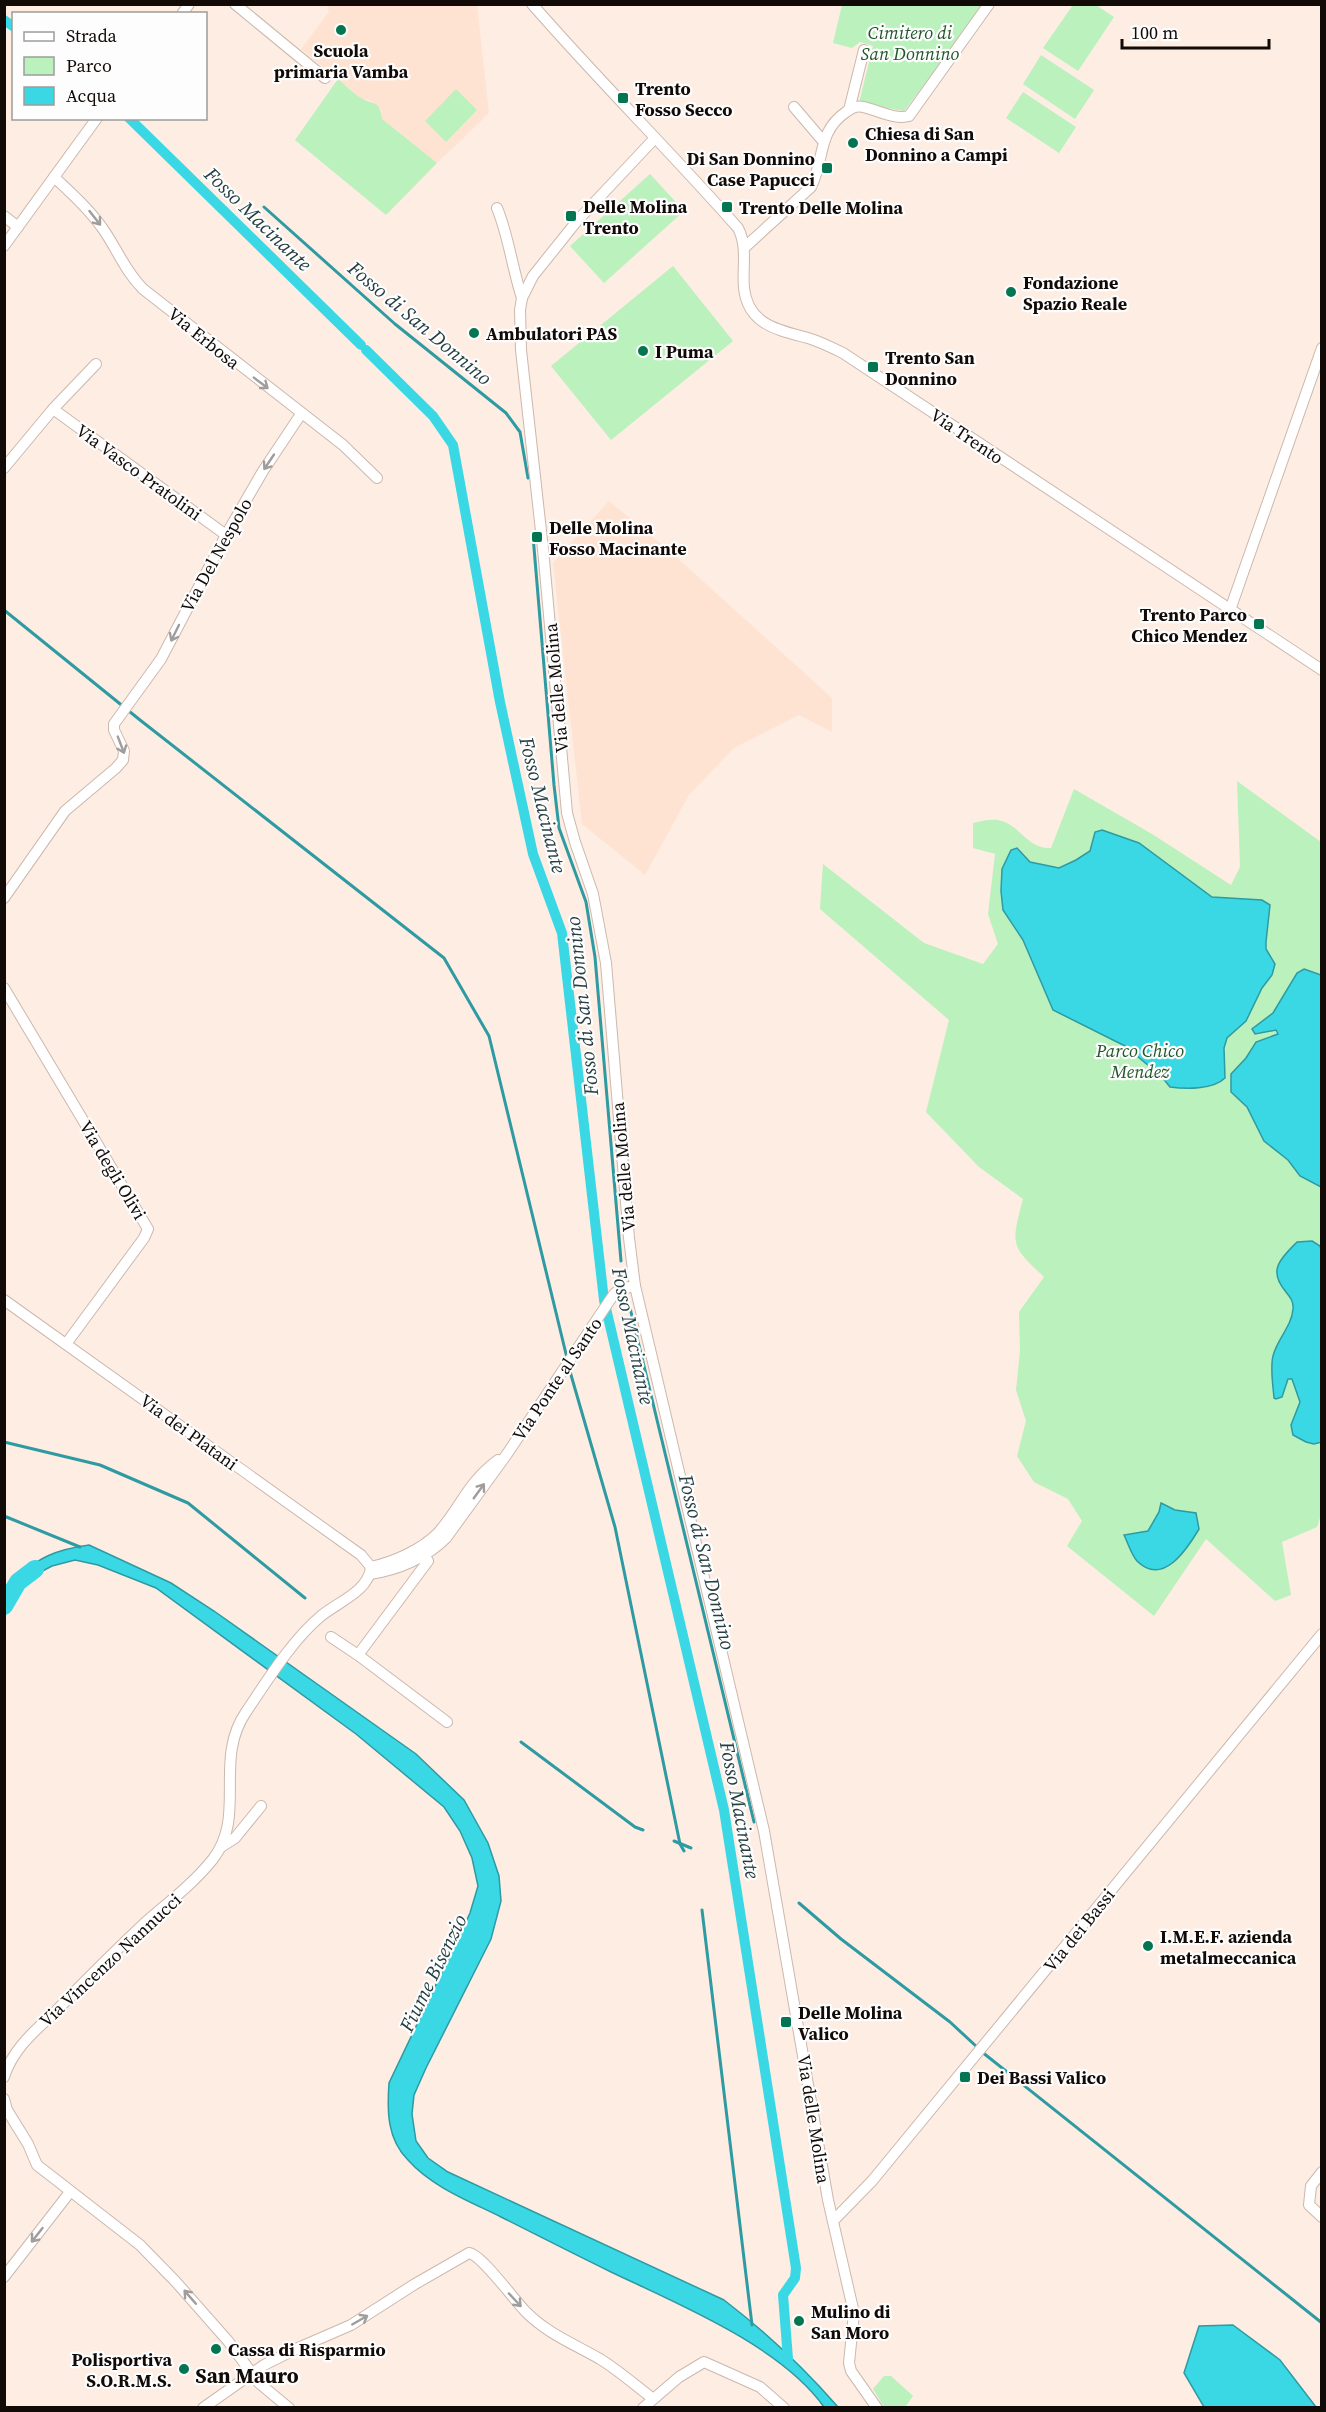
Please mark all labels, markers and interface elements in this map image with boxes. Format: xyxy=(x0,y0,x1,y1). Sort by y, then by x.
legend xyxy=(12,12,207,120)
scale bar xyxy=(1122,12,1269,50)
park label: Cimitero di San Donnino xyxy=(861,20,960,66)
text: 100 m xyxy=(1131,20,1178,45)
text: Strada xyxy=(66,23,117,48)
marker: Scuola primaria Vamba xyxy=(334,23,348,37)
place label: Scuola primaria Vamba xyxy=(274,38,409,84)
text: Parco xyxy=(66,53,112,78)
place label: Trento Fosso Secco xyxy=(635,76,733,122)
text: Acqua xyxy=(66,83,117,108)
marker: Trento Fosso Secco xyxy=(616,91,630,105)
place label: Chiesa di San Donnino a Campi xyxy=(865,121,1008,167)
marker: Chiesa di San Donnino a Campi xyxy=(846,136,860,150)
place label: Di San Donnino Case Papucci xyxy=(687,146,815,192)
water label: Fosso Macinante xyxy=(197,160,318,277)
marker: Di San Donnino Case Papucci xyxy=(820,161,834,175)
place label: Delle Molina Trento xyxy=(583,194,688,240)
place label: Trento Delle Molina xyxy=(739,195,903,220)
marker: Trento Delle Molina xyxy=(720,200,734,214)
marker: Delle Molina Trento xyxy=(564,209,578,223)
one-way arrow xyxy=(88,210,101,226)
water label: Fosso di San Donnino xyxy=(341,254,498,392)
place label: Fondazione Spazio Reale xyxy=(1023,270,1127,316)
marker: Fondazione Spazio Reale xyxy=(1004,285,1018,299)
street label: Via Erbosa xyxy=(163,301,246,375)
place label: Ambulatori PAS xyxy=(486,321,618,346)
marker: Ambulatori PAS xyxy=(467,326,481,340)
place label: I Puma xyxy=(655,339,714,364)
marker: I Puma xyxy=(636,344,650,358)
place label: Trento San Donnino xyxy=(885,345,975,391)
marker: Trento San Donnino xyxy=(866,360,880,374)
one-way arrow xyxy=(253,377,269,390)
street label: Via Trento xyxy=(925,402,1009,470)
street label: Via Vasco Pratolini xyxy=(71,418,207,526)
one-way arrow xyxy=(263,453,275,470)
street label: Via Del Nespolo xyxy=(174,493,258,617)
place label: Delle Molina Fosso Macinante xyxy=(549,515,687,561)
marker: Delle Molina Fosso Macinante xyxy=(530,530,544,544)
place label: Trento Parco Chico Mendez xyxy=(1131,602,1248,648)
marker: Trento Parco Chico Mendez xyxy=(1252,617,1266,631)
street label: Via delle Molina xyxy=(538,621,574,754)
one-way arrow xyxy=(168,623,180,641)
water label: Fosso Macinante xyxy=(512,733,573,876)
one-way arrow xyxy=(116,736,127,754)
water label: Fosso di San Donnino xyxy=(559,915,605,1098)
park label: Parco Chico Mendez xyxy=(1095,1038,1184,1084)
street label: Via delle Molina xyxy=(605,1100,641,1233)
street label: Via degli Olivi xyxy=(74,1116,152,1224)
water label: Fosso Macinante xyxy=(605,1264,661,1407)
street label: Via Ponte al Santo xyxy=(506,1312,608,1446)
street label: Via dei Platani xyxy=(135,1388,243,1476)
water label: Fosso di San Donnino xyxy=(671,1470,742,1653)
one-way arrow xyxy=(473,1484,486,1500)
water label: Fosso Macinante xyxy=(713,1738,767,1881)
street label: Via dei Bassi xyxy=(1038,1883,1120,1977)
street label: Via Vincenzo Nannucci xyxy=(34,1887,186,2033)
water label: Fiume Bisenzio xyxy=(392,1909,474,2037)
place label: I.M.E.F. azienda metalmeccanica xyxy=(1160,1924,1297,1970)
marker: I.M.E.F. azienda metalmeccanica xyxy=(1141,1939,1155,1953)
place label: Delle Molina Valico xyxy=(798,2000,903,2046)
marker: Delle Molina Valico xyxy=(779,2015,793,2029)
street label: Via delle Molina xyxy=(791,2053,837,2186)
place label: Dei Bassi Valico xyxy=(977,2065,1106,2090)
marker: Dei Bassi Valico xyxy=(958,2070,972,2084)
one-way arrow xyxy=(31,2227,44,2243)
one-way arrow xyxy=(183,2290,197,2305)
one-way arrow xyxy=(507,2292,521,2307)
place label: Mulino di San Moro xyxy=(811,2299,891,2345)
one-way arrow xyxy=(351,2314,368,2326)
marker: Mulino di San Moro xyxy=(792,2314,806,2328)
place label: Cassa di Risparmio xyxy=(228,2337,386,2362)
marker: Cassa di Risparmio xyxy=(209,2342,223,2356)
place label: Polisportiva S.O.R.M.S. xyxy=(71,2347,172,2393)
district label: San Mauro xyxy=(195,2361,299,2390)
marker: Polisportiva S.O.R.M.S. xyxy=(177,2362,191,2376)

